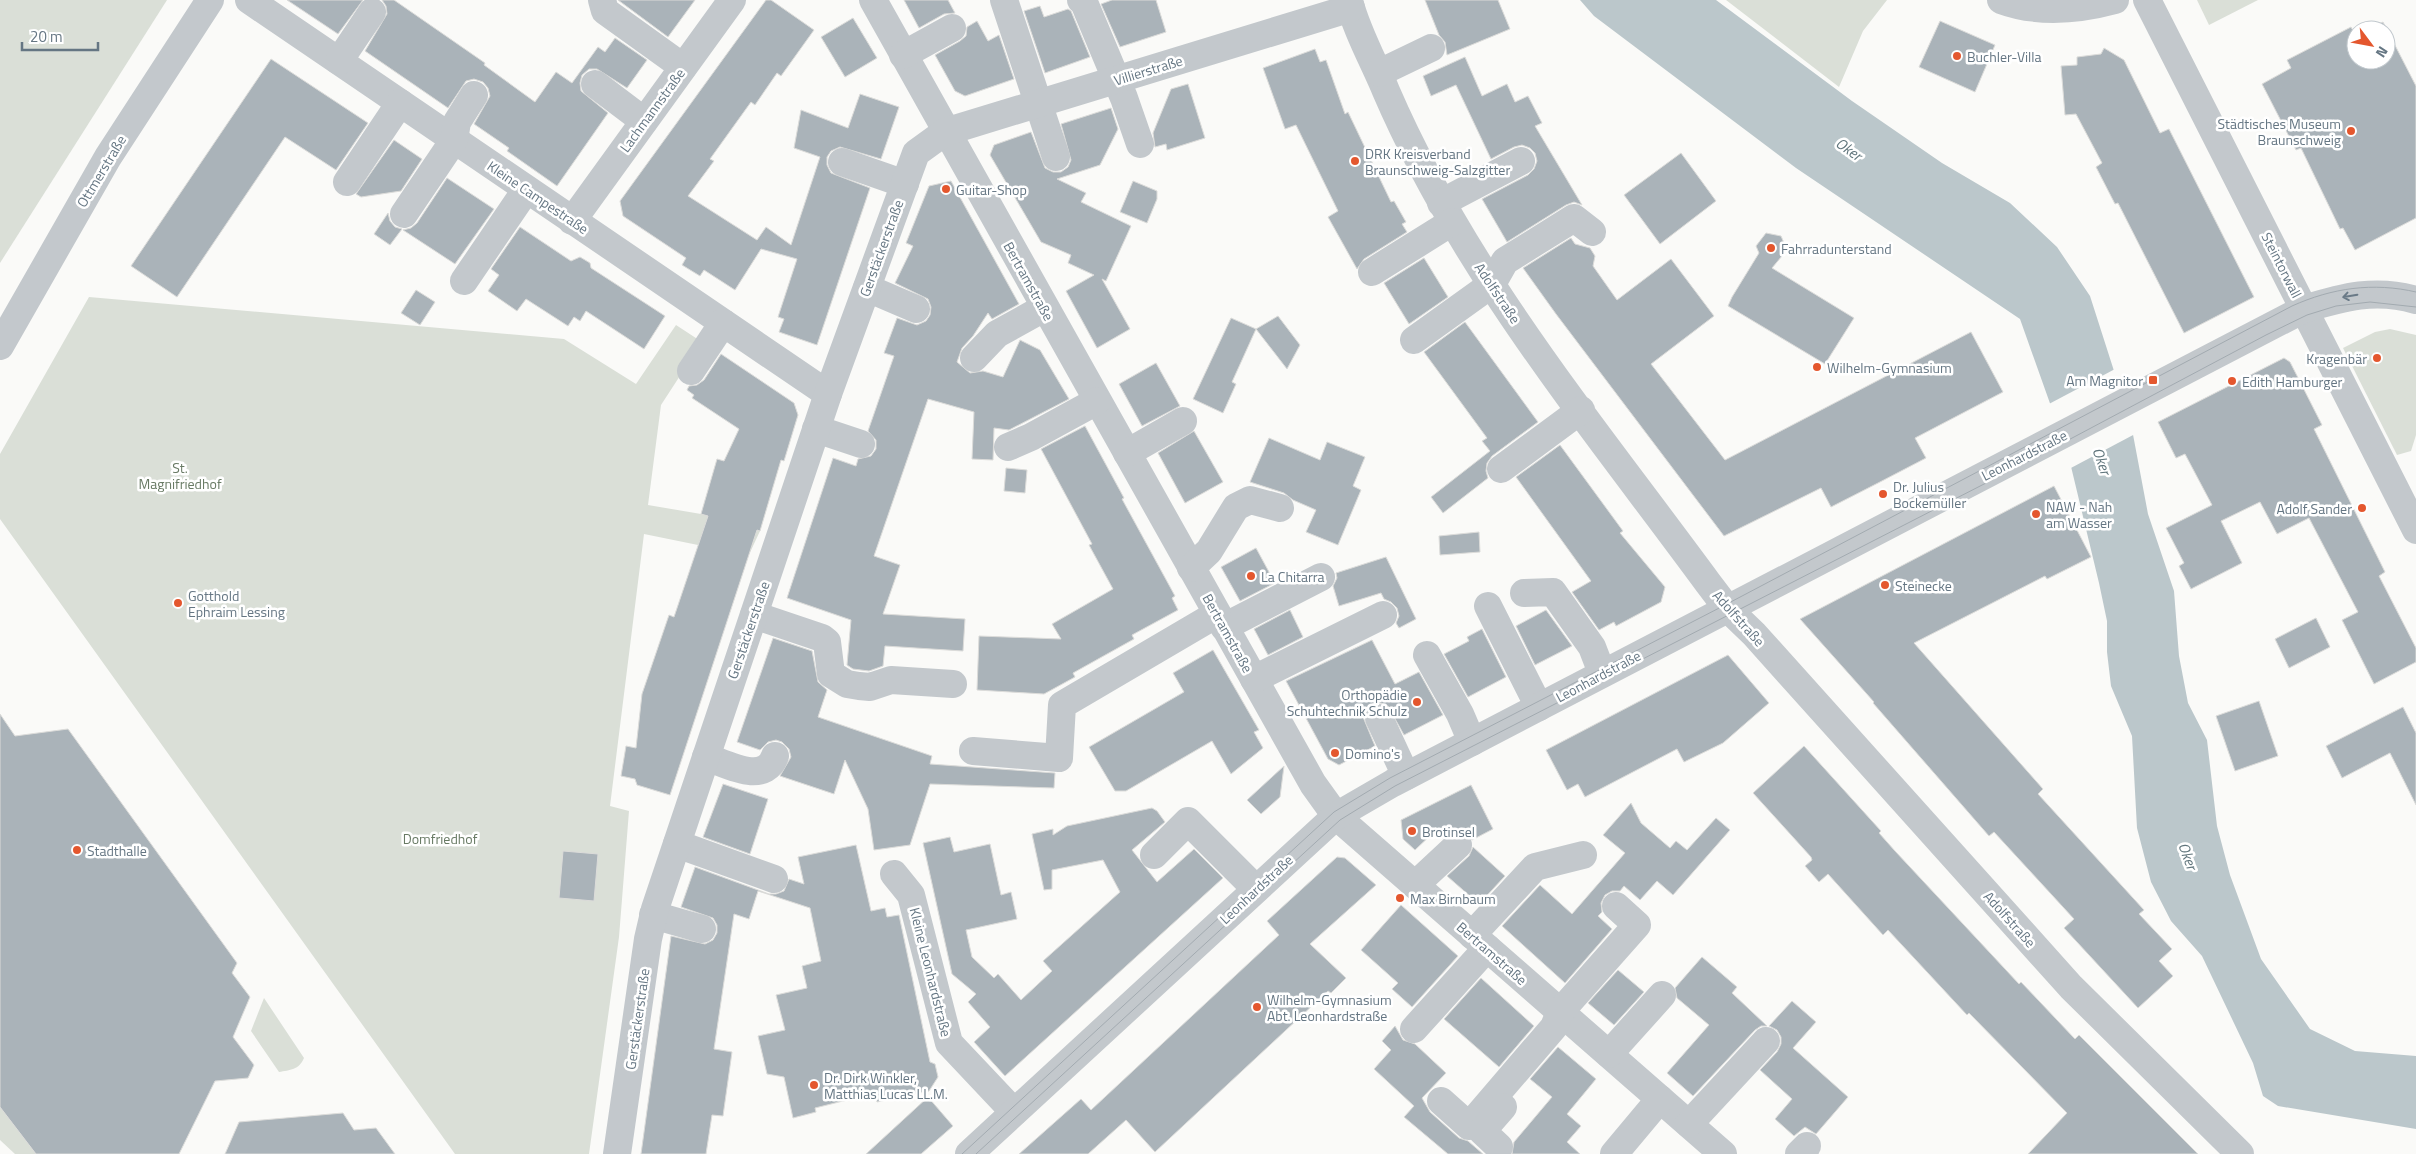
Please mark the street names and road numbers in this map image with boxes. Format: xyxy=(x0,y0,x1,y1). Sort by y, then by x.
street label: Villierstraße xyxy=(1111,50,1185,90)
street label: Lachmannstraße xyxy=(614,64,690,156)
street label: Ottmerstraße xyxy=(71,131,131,211)
street label: Kleine Campestraße xyxy=(483,155,593,239)
street label: Gerstäckerstraße xyxy=(854,197,908,299)
street label: Steintorwall xyxy=(2256,229,2308,301)
street label: Bertramstraße xyxy=(999,238,1059,324)
street label: Adolfstraße xyxy=(1470,258,1526,328)
street label: Leonhardstraße xyxy=(1978,424,2070,486)
street label: Gerstäckerstraße xyxy=(721,578,775,682)
street label: Adolfstraße xyxy=(1708,585,1770,651)
street label: Bertramstraße xyxy=(1198,590,1258,676)
street label: Leonhardstraße xyxy=(1552,645,1644,707)
street label: Leonhardstraße xyxy=(1215,849,1297,929)
street label: Adolfstraße xyxy=(1979,886,2041,952)
street label: Kleine Leonhardstraße xyxy=(905,905,957,1039)
street label: Bertramstraße xyxy=(1452,916,1532,990)
street label: Gerstäckerstraße xyxy=(620,967,654,1071)

